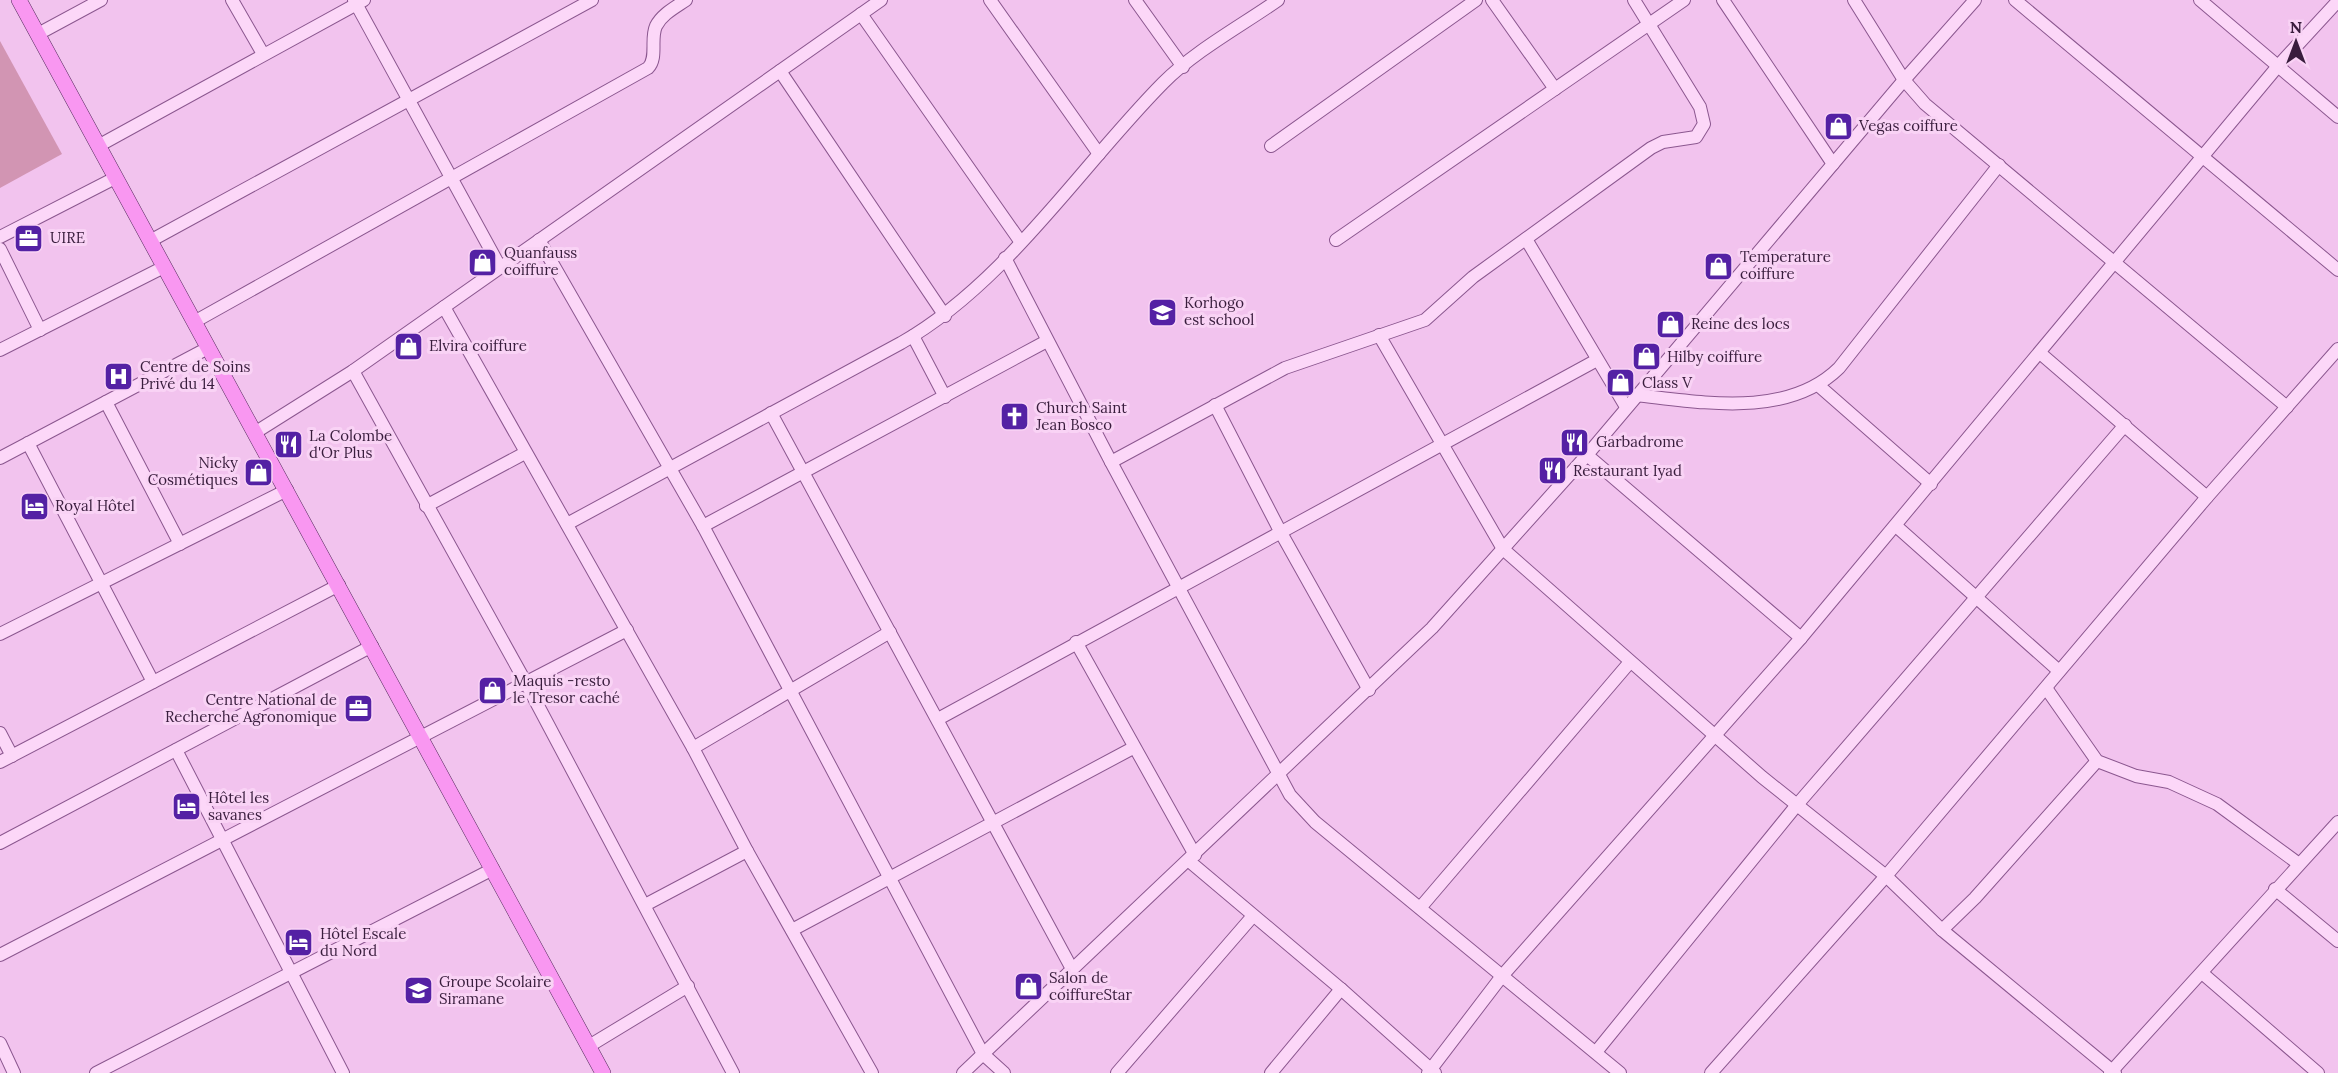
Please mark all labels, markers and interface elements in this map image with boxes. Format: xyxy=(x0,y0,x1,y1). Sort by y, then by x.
north arrow xyxy=(2266,12,2326,72)
text: N xyxy=(2290,17,2302,37)
shop icon: Vegas coiffure xyxy=(1822,110,1854,142)
place label: Vegas coiffure xyxy=(1858,116,1958,135)
office icon: UIRE xyxy=(13,222,45,254)
place label: UIRE xyxy=(50,228,85,247)
place label: Quanfauss coiffure xyxy=(504,243,577,279)
shop icon: Quanfauss coiffure xyxy=(467,246,499,278)
place label: Temperature coiffure xyxy=(1740,247,1831,283)
shop icon: Temperature coiffure xyxy=(1703,250,1735,282)
place label: Korhogo est school xyxy=(1184,293,1254,329)
school or university icon: Korhogo est school xyxy=(1147,296,1179,328)
shop icon: Reine des locs xyxy=(1654,308,1686,340)
place label: Reine des locs xyxy=(1691,314,1790,333)
shop icon: Elvira coiffure xyxy=(392,330,424,362)
place label: Elvira coiffure xyxy=(429,336,527,355)
shop icon: Hilby coiffure xyxy=(1630,341,1662,373)
place label: Hilby coiffure xyxy=(1667,347,1762,366)
place label: Centre de Soins Privé du 14 xyxy=(140,357,251,393)
hospital icon: Centre de Soins Privé du 14 xyxy=(103,360,135,392)
shop icon: Class V xyxy=(1605,367,1637,399)
place label: Class V xyxy=(1642,373,1693,392)
place label: Church Saint Jean Bosco xyxy=(1035,398,1127,434)
church icon: Church Saint Jean Bosco xyxy=(999,401,1031,433)
place label: La Colombe d'Or Plus xyxy=(309,426,392,462)
restaurant icon: Garbadrome xyxy=(1559,426,1591,458)
restaurant icon: La Colombe d'Or Plus xyxy=(272,429,304,461)
place label: Garbadrome xyxy=(1596,432,1684,451)
place label: Nicky Cosmétiques xyxy=(148,453,238,489)
restaurant icon: Restaurant Iyad xyxy=(1536,455,1568,487)
shop icon: Nicky Cosmétiques xyxy=(243,456,275,488)
place label: Restaurant Iyad xyxy=(1573,461,1682,480)
hotel icon: Royal Hôtel xyxy=(18,490,50,522)
place label: Royal Hôtel xyxy=(55,496,135,515)
place label: Maquis -resto le Tresor caché xyxy=(513,671,620,707)
shop icon: Maquis -resto le Tresor caché xyxy=(476,674,508,706)
place label: Centre National de Recherche Agronomique xyxy=(165,690,337,726)
office icon: Centre National de Recherche Agronomique xyxy=(342,693,374,725)
place label: Hôtel les savanes xyxy=(208,788,269,824)
hotel icon: Hôtel les savanes xyxy=(171,791,203,823)
place label: Hôtel Escale du Nord xyxy=(320,924,406,960)
hotel icon: Hôtel Escale du Nord xyxy=(283,927,315,959)
place label: Salon de coiffureStar xyxy=(1049,968,1133,1004)
shop icon: Salon de coiffureStar xyxy=(1012,971,1044,1003)
place label: Groupe Scolaire Siramane xyxy=(439,972,551,1008)
school or university icon: Groupe Scolaire Siramane xyxy=(402,975,434,1007)

